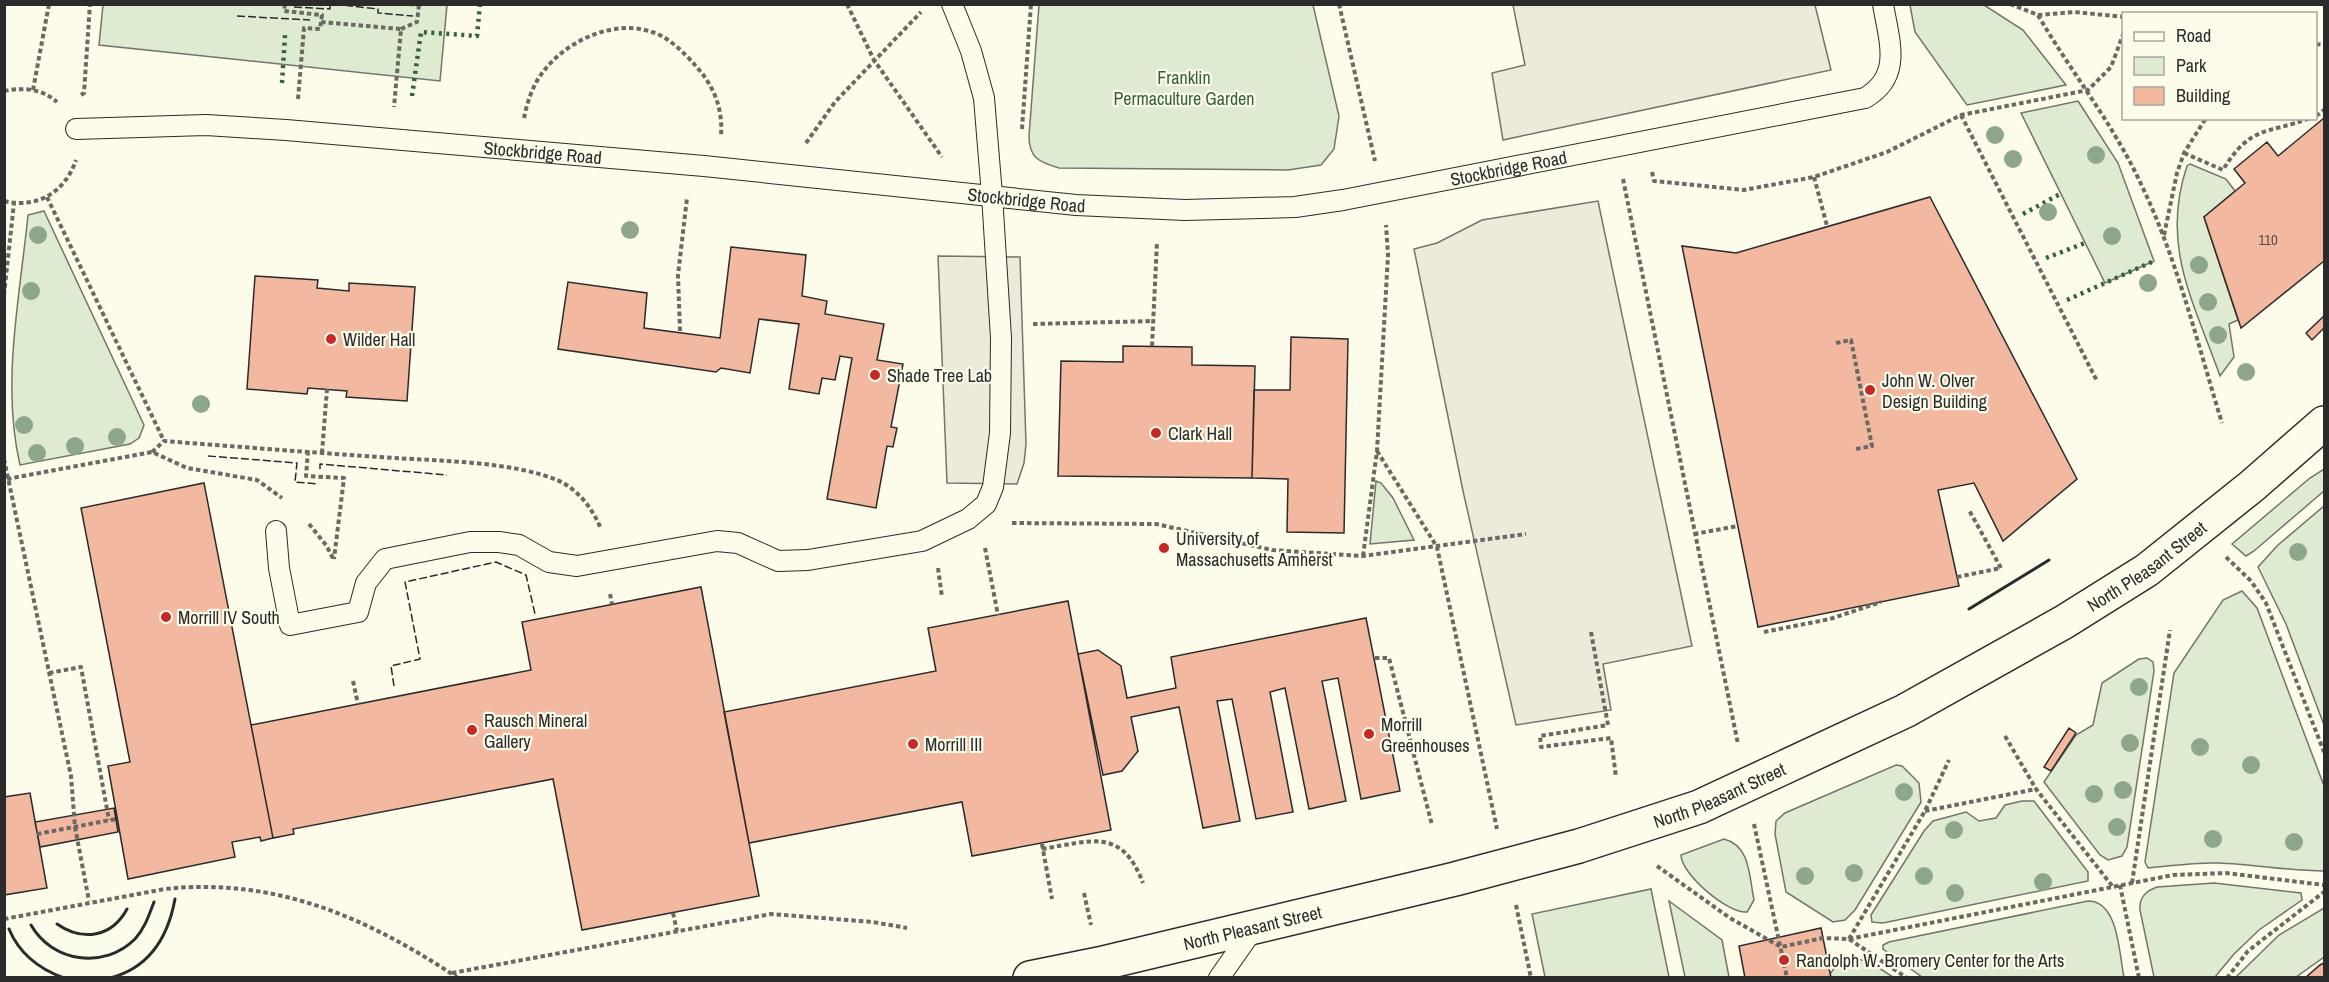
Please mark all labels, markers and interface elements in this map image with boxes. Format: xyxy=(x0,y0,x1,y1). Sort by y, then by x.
legend xyxy=(2122,12,2317,120)
text: Road xyxy=(2176,23,2211,48)
text: Park xyxy=(2176,53,2207,78)
park label: Franklin Permaculture Garden xyxy=(1113,65,1255,111)
text: Building xyxy=(2176,83,2231,108)
street label: Stockbridge Road xyxy=(483,135,603,170)
street label: Stockbridge Road xyxy=(1448,144,1569,191)
street label: Stockbridge Road xyxy=(966,181,1086,218)
house number: 110 xyxy=(2258,229,2278,250)
place label: Wilder Hall xyxy=(343,327,415,352)
marker: Wilder Hall xyxy=(324,332,338,346)
place label: Shade Tree Lab xyxy=(887,363,992,388)
marker: Shade Tree Lab xyxy=(868,368,882,382)
place label: John W. Olver Design Building xyxy=(1882,368,1988,414)
marker: John W. Olver Design Building xyxy=(1863,383,1877,397)
place label: Clark Hall xyxy=(1168,421,1232,446)
marker: Clark Hall xyxy=(1149,426,1163,440)
street label: North Pleasant Street xyxy=(2082,515,2211,617)
place label: University of Massachusetts Amherst xyxy=(1176,526,1333,572)
marker: University of Massachusetts Amherst xyxy=(1157,541,1171,555)
place label: Morrill IV South xyxy=(178,605,280,630)
marker: Morrill IV South xyxy=(159,610,173,624)
place label: Rausch Mineral Gallery xyxy=(484,708,587,754)
place label: Morrill Greenhouses xyxy=(1381,712,1470,758)
marker: Rausch Mineral Gallery xyxy=(465,723,479,737)
marker: Morrill Greenhouses xyxy=(1362,727,1376,741)
place label: Morrill III xyxy=(925,732,982,757)
marker: Morrill III xyxy=(906,737,920,751)
street label: North Pleasant Street xyxy=(1650,756,1789,834)
street label: North Pleasant Street xyxy=(1181,899,1324,956)
place label: Randolph W. Bromery Center for the Arts xyxy=(1796,948,2064,973)
marker: Randolph W. Bromery Center for the Arts xyxy=(1777,953,1791,967)

